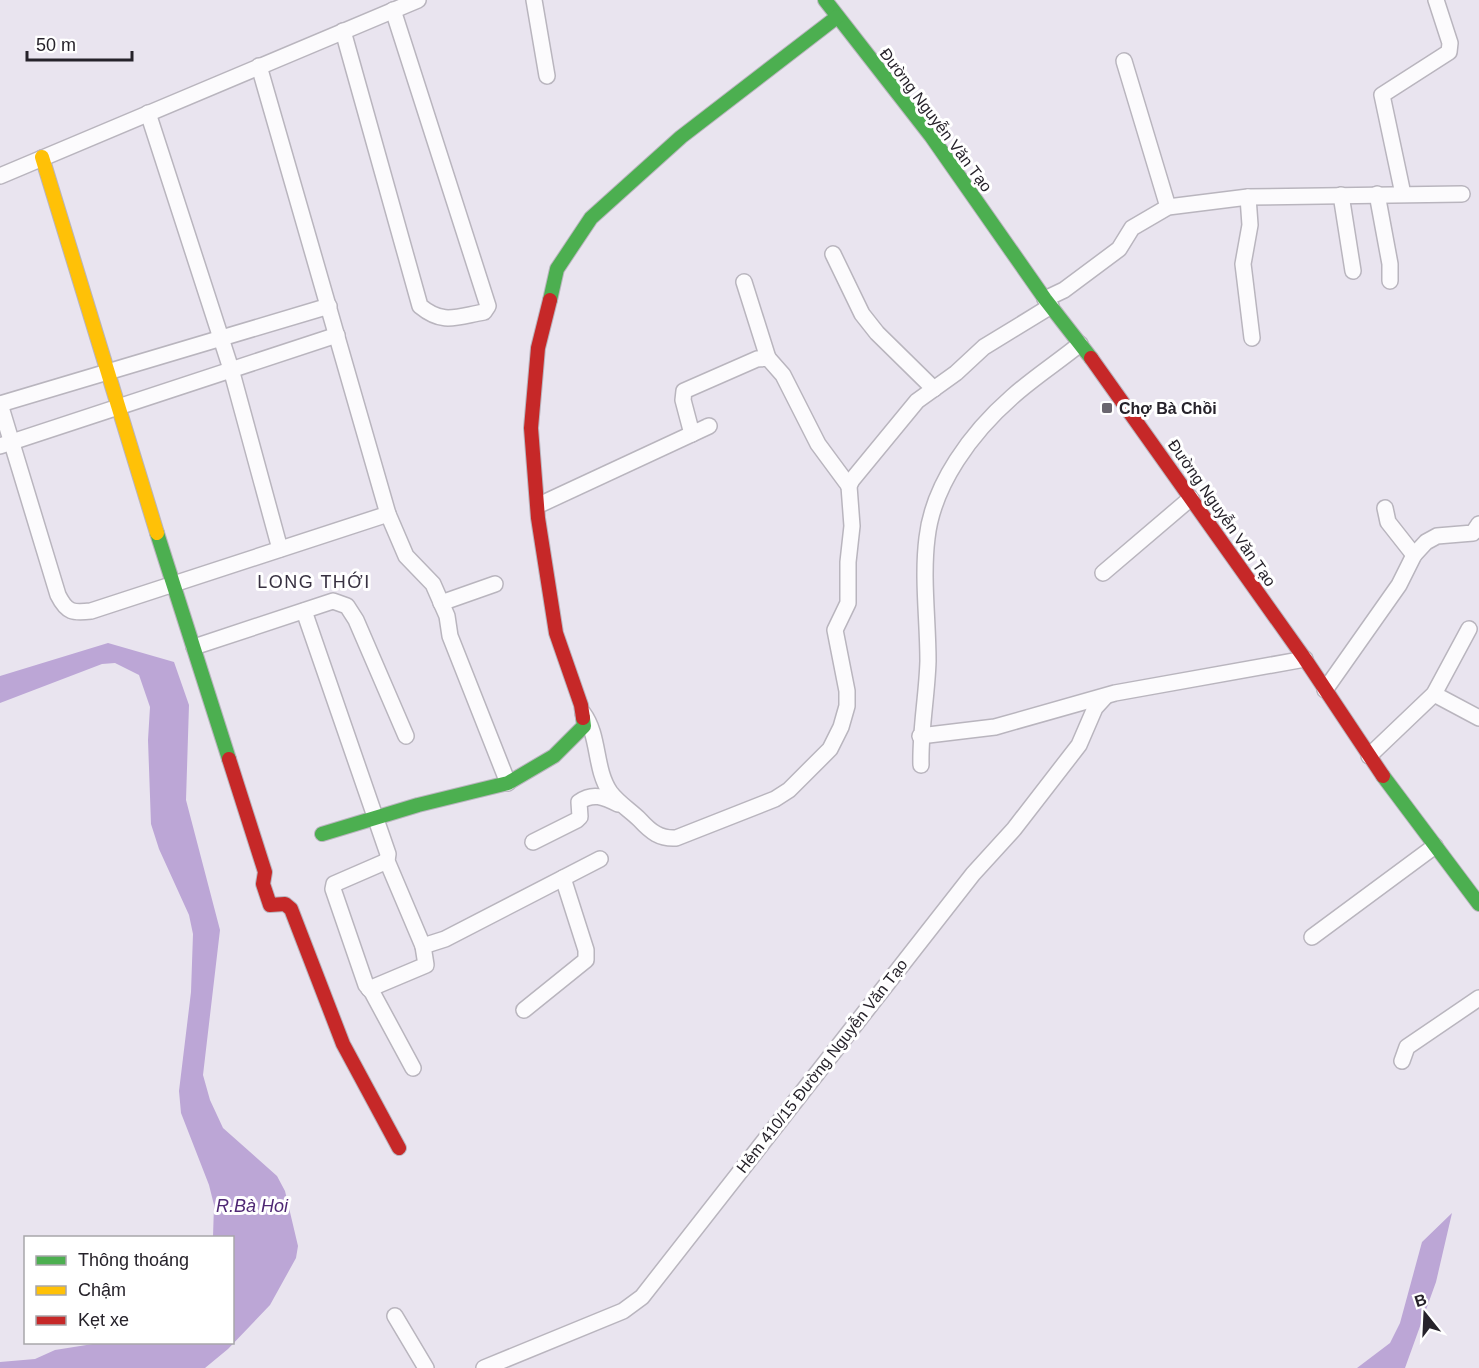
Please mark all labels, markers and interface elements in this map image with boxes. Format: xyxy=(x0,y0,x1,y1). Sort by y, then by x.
scale bar xyxy=(27,24,132,62)
text: 50 m xyxy=(36,35,76,55)
street label: Đường Nguyễn Văn Tạo xyxy=(877,44,996,195)
place label: Chợ Bà Chồi xyxy=(1119,400,1217,417)
marker: Chợ Bà Chồi xyxy=(1100,401,1114,415)
street label: Đường Nguyễn Văn Tạo xyxy=(1165,436,1280,590)
district label: LONG THỚI xyxy=(257,571,371,592)
street label: Hẻm 410/15 Đường Nguyễn Văn Tạo xyxy=(733,955,911,1176)
water label: R.Bà Hoi xyxy=(216,1196,289,1216)
legend xyxy=(24,1236,234,1344)
text: Thông thoáng xyxy=(78,1250,189,1270)
text: Chậm xyxy=(78,1280,126,1300)
north arrow xyxy=(1395,1284,1455,1344)
text: B xyxy=(1412,1290,1429,1310)
text: Kẹt xe xyxy=(78,1310,129,1330)

